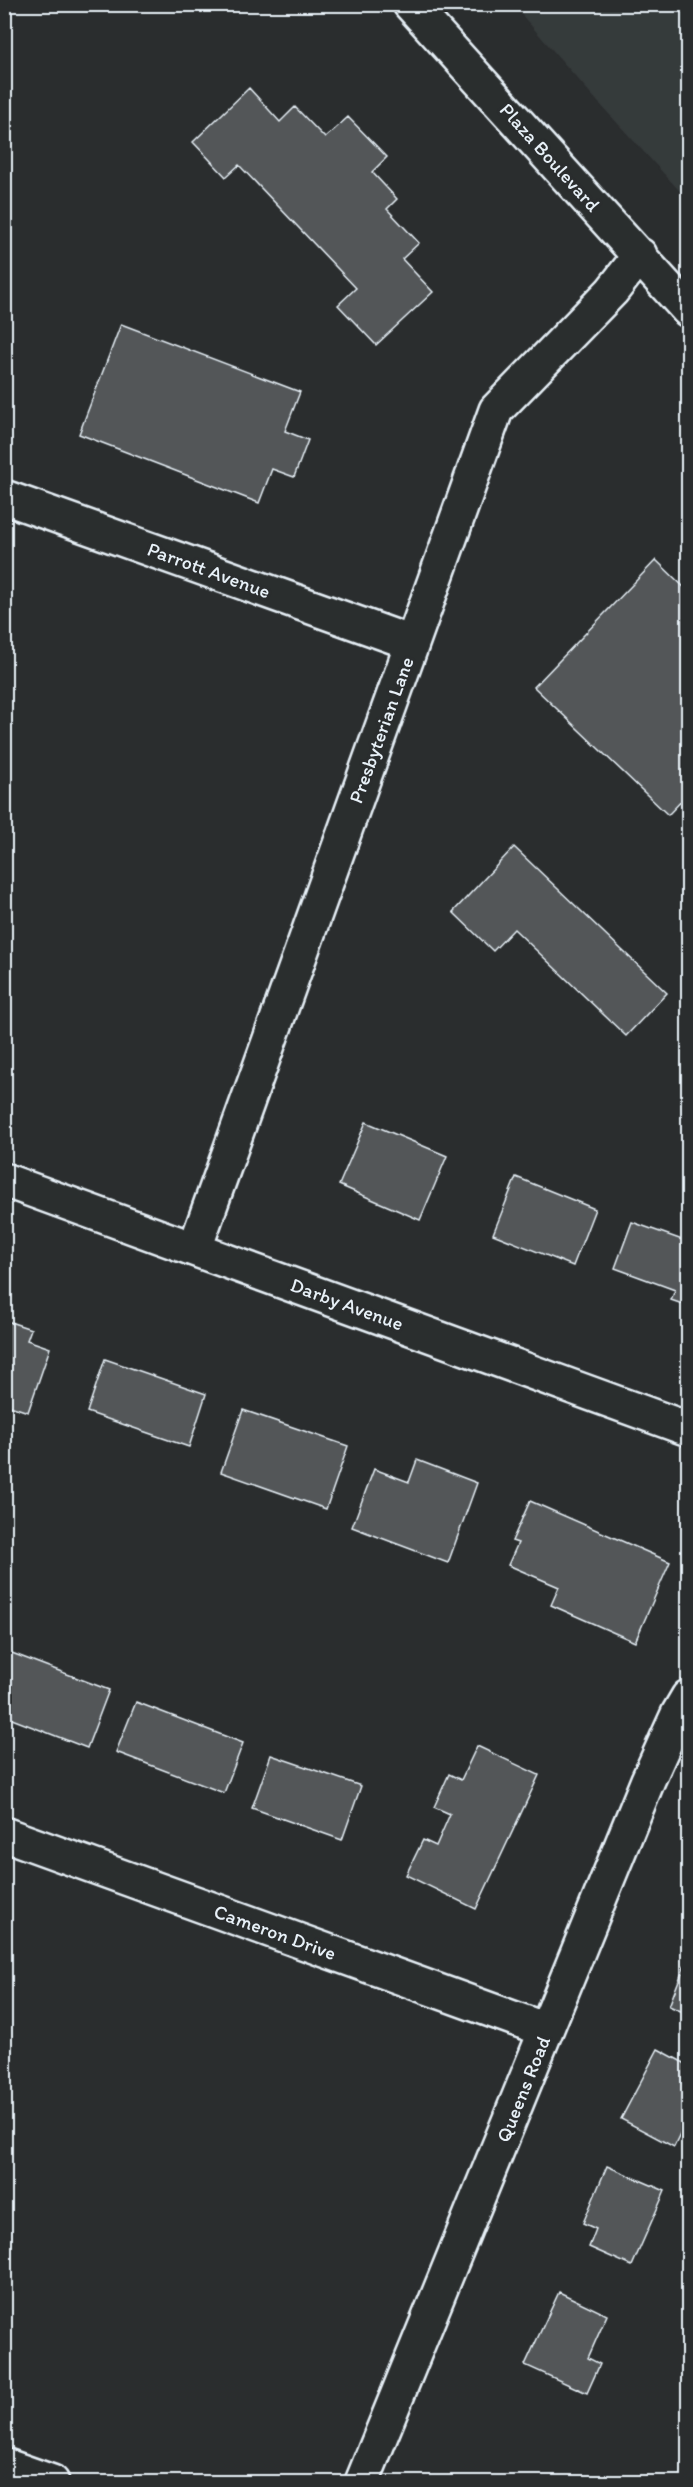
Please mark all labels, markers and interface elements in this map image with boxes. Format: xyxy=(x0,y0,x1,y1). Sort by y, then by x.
street label: Plaza Boulevard xyxy=(495,98,605,216)
street label: Parrott Avenue xyxy=(144,537,274,603)
street label: Presbyterian Lane xyxy=(343,653,419,807)
street label: Darby Avenue xyxy=(287,1272,407,1336)
street label: Cameron Drive xyxy=(211,1899,339,1965)
street label: Queens Road xyxy=(491,2032,555,2146)

